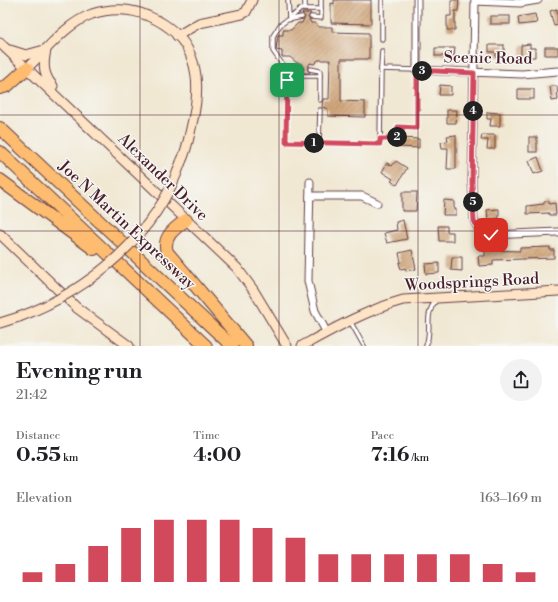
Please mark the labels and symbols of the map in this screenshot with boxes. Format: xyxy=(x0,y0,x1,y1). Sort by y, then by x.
street label: Scenic Road xyxy=(444,47,532,69)
pin: 3 xyxy=(412,61,432,81)
pin xyxy=(270,63,304,97)
pin: 4 xyxy=(463,101,483,121)
pin: 2 xyxy=(387,127,407,147)
street label: Alexander Drive xyxy=(113,128,212,225)
pin: 1 xyxy=(304,133,324,153)
street label: Joe N Martin Expressway xyxy=(54,156,200,294)
pin: 5 xyxy=(463,192,483,212)
pin xyxy=(474,218,508,252)
street label: Woodsprings Road xyxy=(403,268,540,296)

